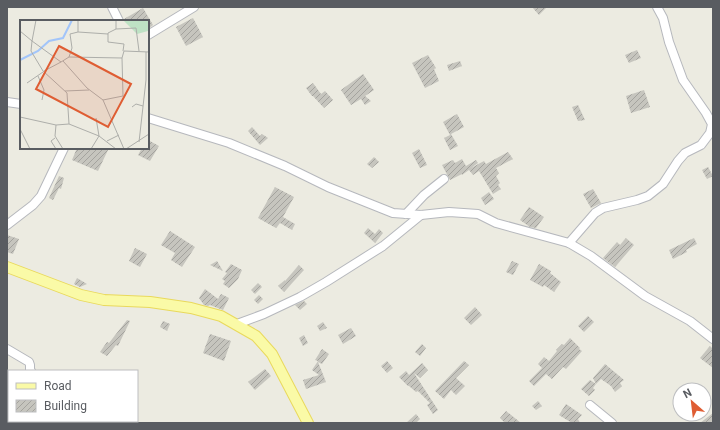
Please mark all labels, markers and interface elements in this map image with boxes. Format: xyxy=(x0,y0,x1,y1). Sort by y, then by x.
inset map xyxy=(20,20,149,149)
legend xyxy=(8,370,138,422)
text: Road xyxy=(44,379,72,393)
north arrow xyxy=(672,382,712,422)
text: N xyxy=(681,386,694,401)
text: Building xyxy=(44,399,87,413)

